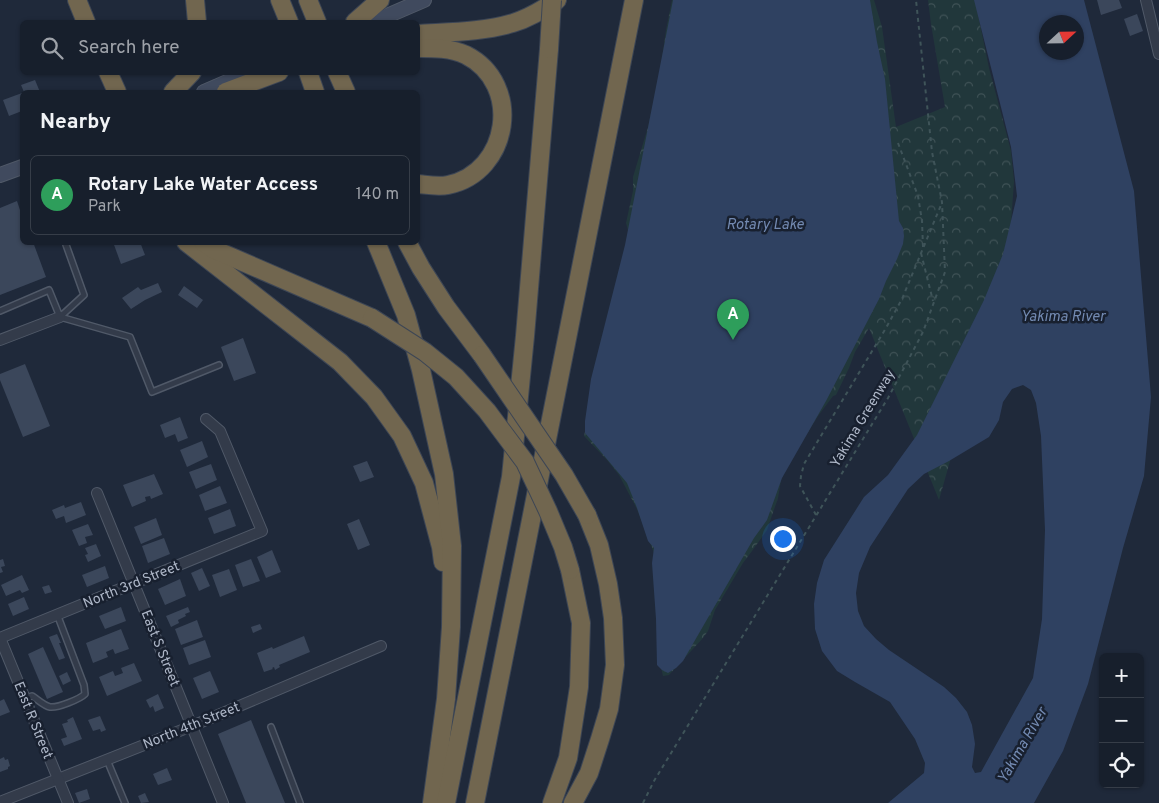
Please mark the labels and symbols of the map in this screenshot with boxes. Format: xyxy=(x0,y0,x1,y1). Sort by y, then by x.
north arrow xyxy=(1039,15,1084,60)
water label: Rotary Lake xyxy=(726,216,804,235)
pin: A xyxy=(717,299,749,340)
water label: Yakima River xyxy=(1021,308,1106,327)
street label: Yakima Greenway xyxy=(827,367,899,471)
your location xyxy=(770,526,796,552)
street label: North 3rd Street xyxy=(81,558,182,613)
street label: East S Street xyxy=(137,608,183,689)
street label: East R Street xyxy=(9,679,56,762)
street label: North 4th Street xyxy=(141,699,242,754)
water label: Yakima River xyxy=(994,703,1053,787)

